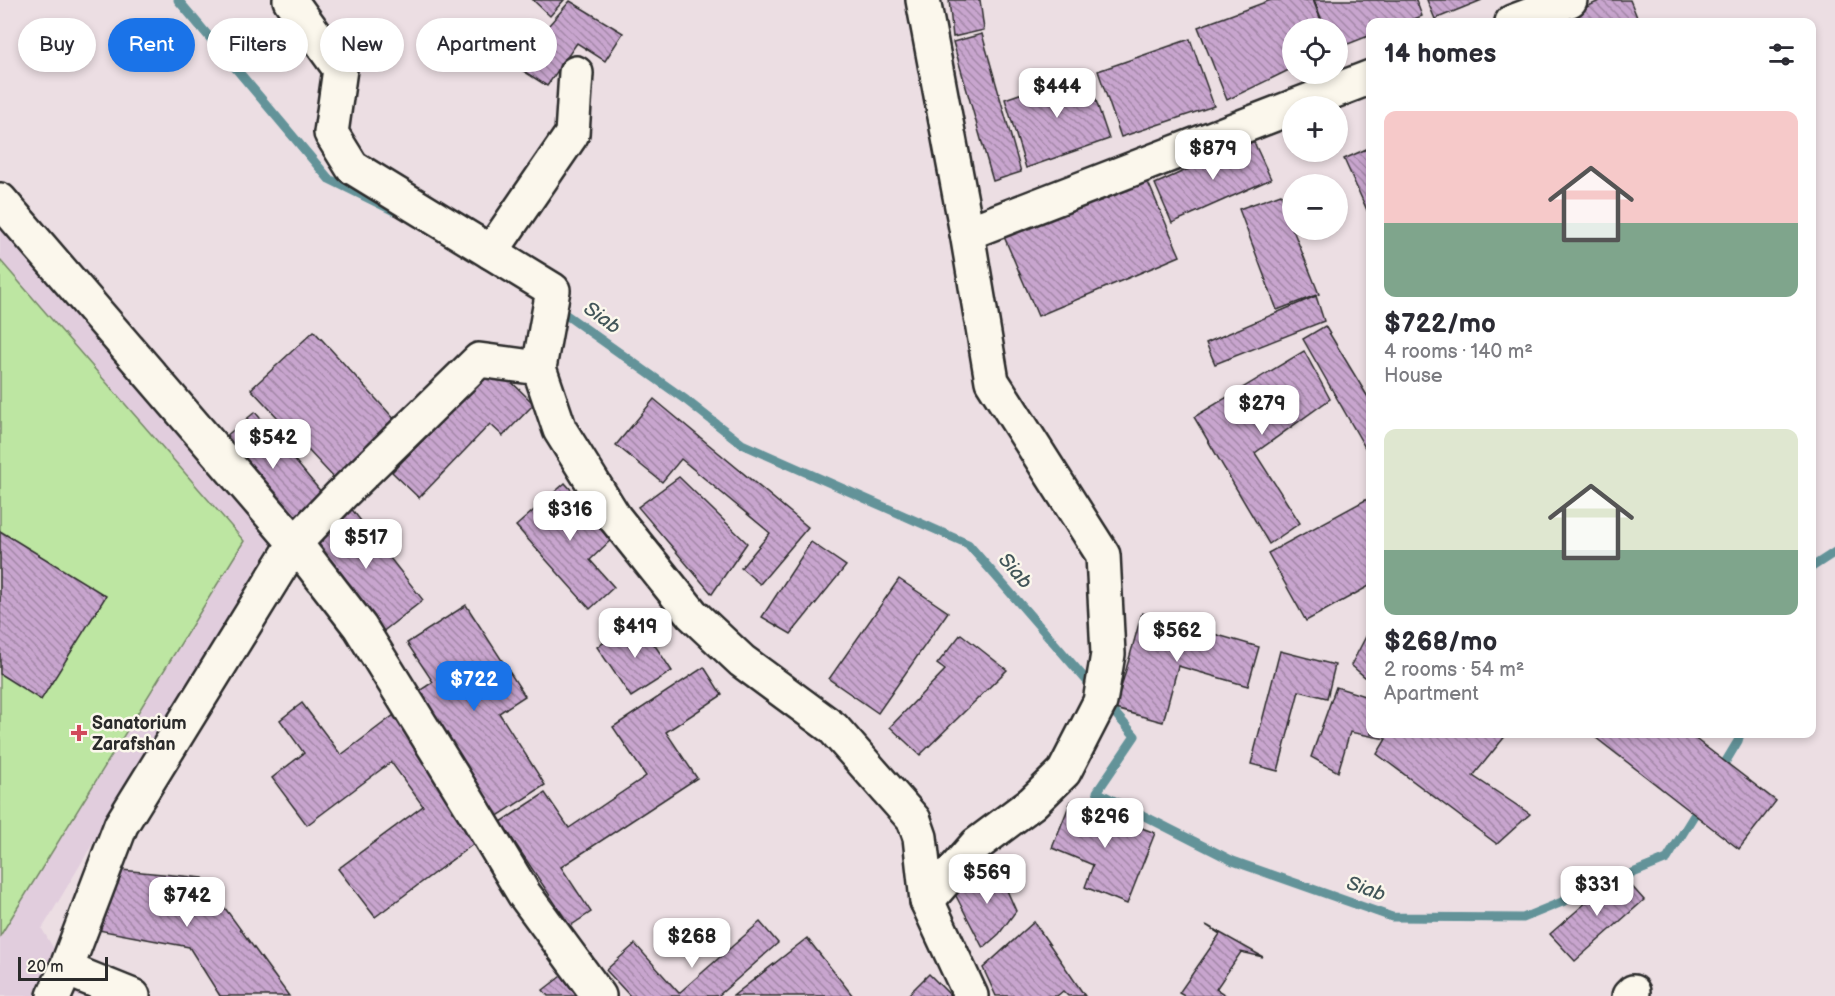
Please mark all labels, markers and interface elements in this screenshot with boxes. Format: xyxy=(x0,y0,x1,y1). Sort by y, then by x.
chip: Buy xyxy=(18,18,96,72)
chip: Rent xyxy=(108,18,195,72)
chip: Filters xyxy=(207,18,308,72)
chip: New xyxy=(320,18,404,72)
chip: Apartment xyxy=(416,18,557,72)
map controls xyxy=(1282,18,1348,240)
button: locate xyxy=(1282,18,1348,84)
icon: filters xyxy=(1765,38,1798,71)
text: 14 homes xyxy=(1384,39,1496,70)
pin: $444 xyxy=(1021,68,1093,119)
text: $444 xyxy=(1033,75,1081,99)
button: + xyxy=(1282,96,1348,162)
pin: $879 xyxy=(1177,130,1249,181)
text: $879 xyxy=(1189,137,1237,161)
icon: home xyxy=(1537,150,1645,258)
button: − xyxy=(1282,174,1348,240)
water label: Siab xyxy=(579,297,625,339)
text: $722/mo xyxy=(1384,309,1496,340)
text: 4 rooms · 140 m² xyxy=(1384,340,1533,364)
text: House xyxy=(1384,364,1443,388)
pin: $279 xyxy=(1226,385,1298,436)
text: $279 xyxy=(1238,392,1286,416)
pin: $542 xyxy=(237,419,309,470)
text: $542 xyxy=(249,426,297,450)
icon: home xyxy=(1537,468,1645,576)
pin: $316 xyxy=(534,491,606,542)
text: $316 xyxy=(547,498,593,522)
pin: $517 xyxy=(330,519,402,570)
text: $517 xyxy=(344,526,388,550)
water label: Siab xyxy=(993,548,1037,594)
pin: $419 xyxy=(599,608,671,659)
pin: $562 xyxy=(1141,612,1213,663)
text: $419 xyxy=(613,615,657,639)
text: $562 xyxy=(1153,619,1201,643)
text: $268/mo xyxy=(1384,627,1497,658)
text: 2 rooms · 54 m² xyxy=(1384,658,1524,682)
pin: $722 xyxy=(438,661,510,712)
text: $722 xyxy=(450,668,498,692)
text: Apartment xyxy=(1384,682,1479,706)
place label: Sanatorium Zarafshan xyxy=(92,713,187,755)
marker: Sanatorium Zarafshan xyxy=(70,724,88,742)
pin: $296 xyxy=(1069,798,1141,849)
text: $296 xyxy=(1081,805,1130,829)
pin: $569 xyxy=(951,854,1023,905)
text: $569 xyxy=(963,861,1011,885)
pin: $331 xyxy=(1561,866,1633,917)
water label: Siab xyxy=(1343,871,1389,907)
text: $331 xyxy=(1575,873,1619,897)
pin: $742 xyxy=(151,877,223,928)
text: $742 xyxy=(163,884,211,908)
pin: $268 xyxy=(656,918,728,969)
text: $268 xyxy=(667,925,717,949)
scale bar xyxy=(18,954,108,982)
text: 20 m xyxy=(27,958,63,977)

